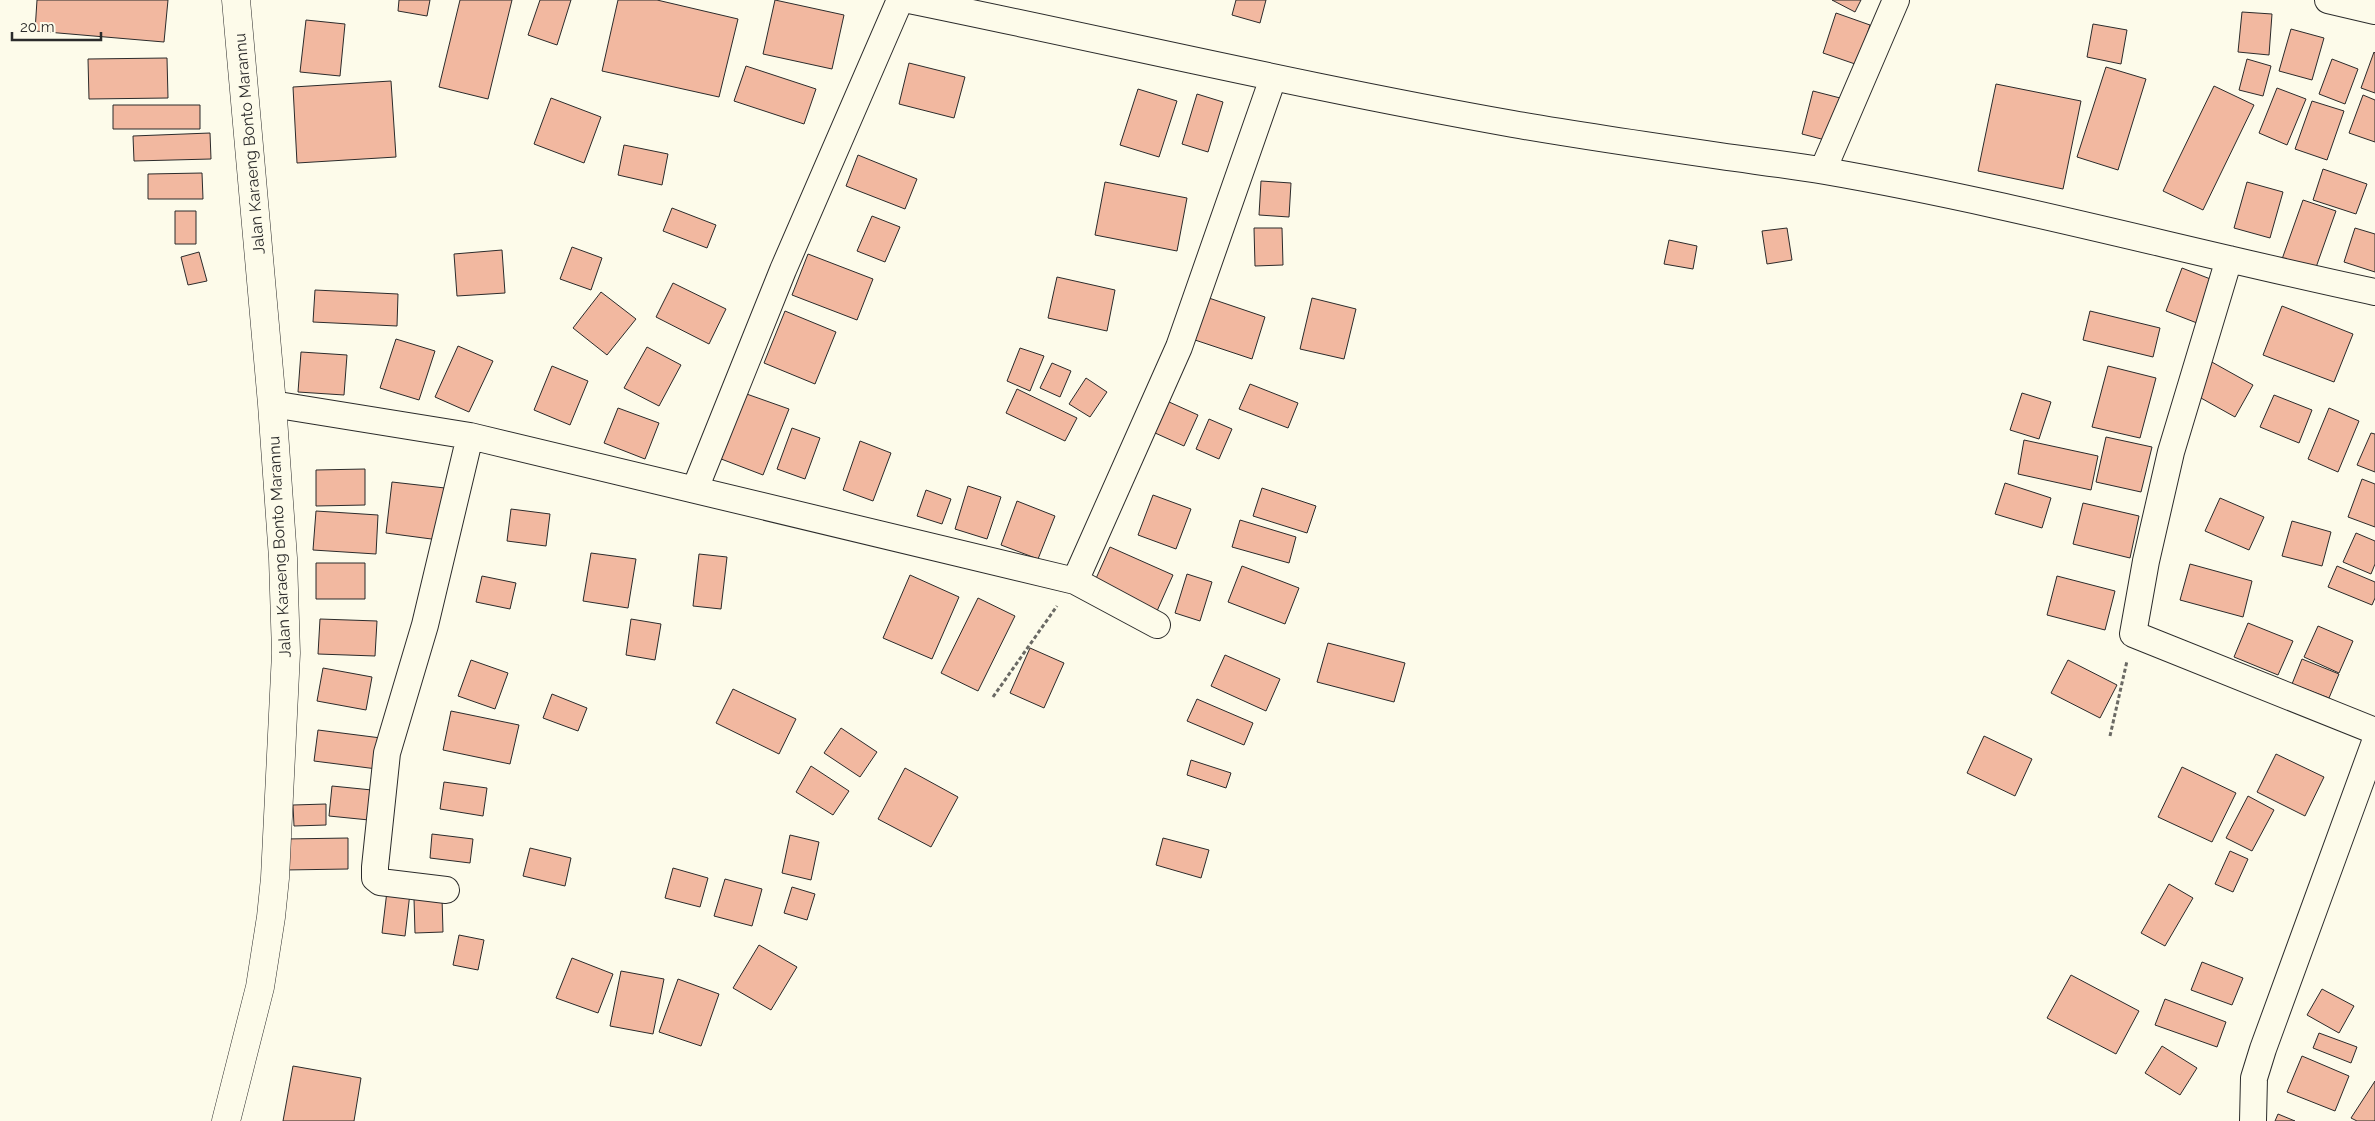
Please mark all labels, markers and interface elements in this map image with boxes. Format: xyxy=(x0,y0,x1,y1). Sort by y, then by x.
scale bar xyxy=(12,10,101,42)
text: 20 m xyxy=(20,18,55,36)
street label: Jalan Karaeng Bonto Marannu xyxy=(230,32,269,255)
street label: Jalan Karaeng Bonto Marannu xyxy=(264,436,295,658)

